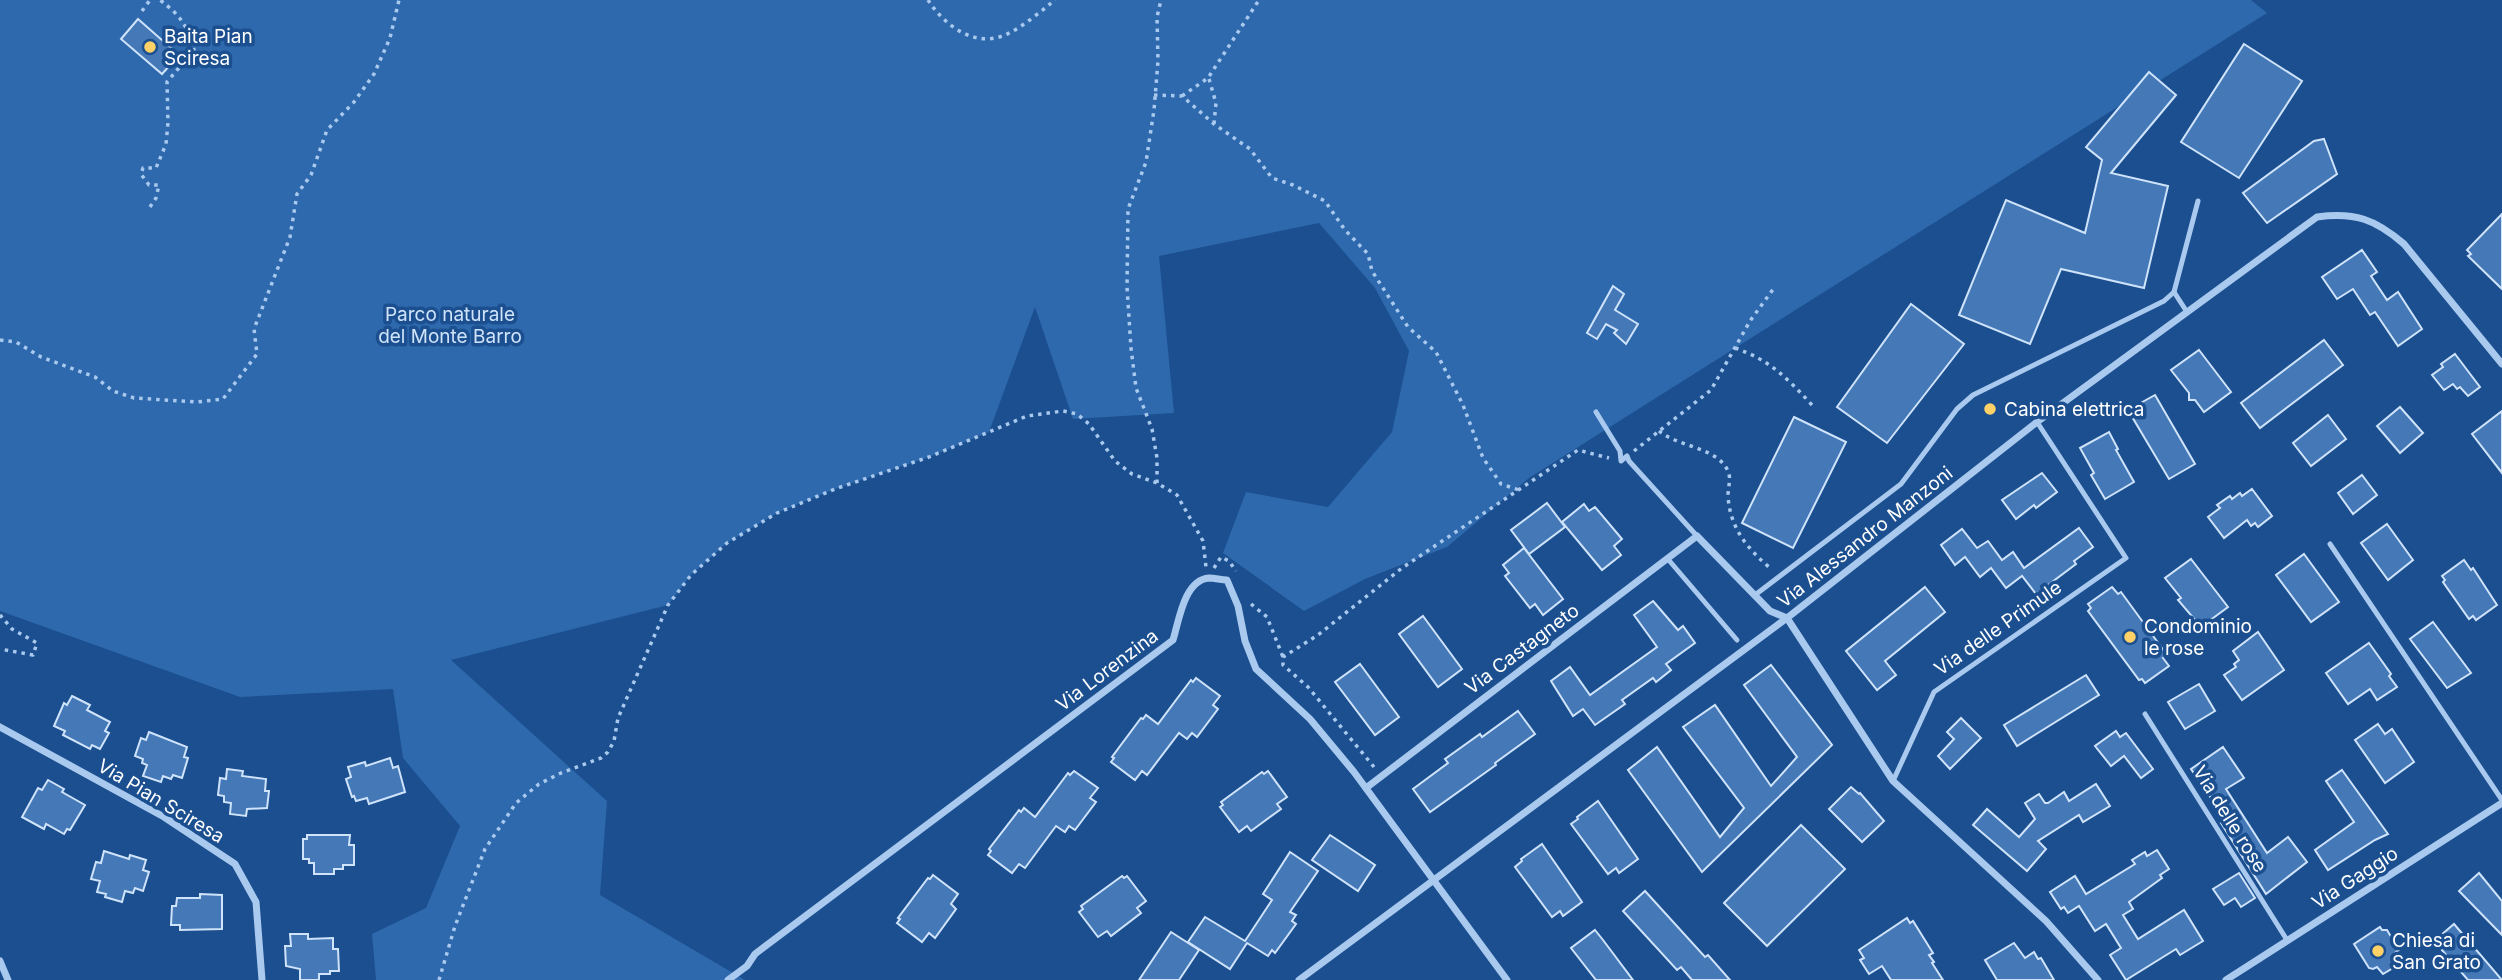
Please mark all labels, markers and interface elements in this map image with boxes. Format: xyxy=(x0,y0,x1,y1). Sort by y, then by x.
place label: Baita Pian Sciresa xyxy=(164,25,253,70)
marker: Baita Pian Sciresa xyxy=(142,39,158,55)
park label: Parco naturale del Monte Barro xyxy=(378,303,522,348)
place label: Cabina elettrica xyxy=(2004,398,2145,421)
marker: Cabina elettrica xyxy=(1982,401,1998,417)
street label: Via Alessandro Manzoni xyxy=(1773,461,1957,613)
street label: Via delle Primule xyxy=(1930,576,2066,680)
street label: Via Castagneto xyxy=(1461,599,1583,699)
place label: Condominio le rose xyxy=(2144,615,2252,660)
street label: Via Lorenzina xyxy=(1051,624,1163,716)
marker: Condominio le rose xyxy=(2122,629,2138,645)
street label: Via Pian Sciresa xyxy=(93,754,229,848)
street label: Via delle rose xyxy=(2188,761,2272,877)
street label: Via Gaggio xyxy=(2308,842,2402,914)
place label: Chiesa di San Grato xyxy=(2392,929,2481,974)
marker: Chiesa di San Grato xyxy=(2370,943,2386,959)

